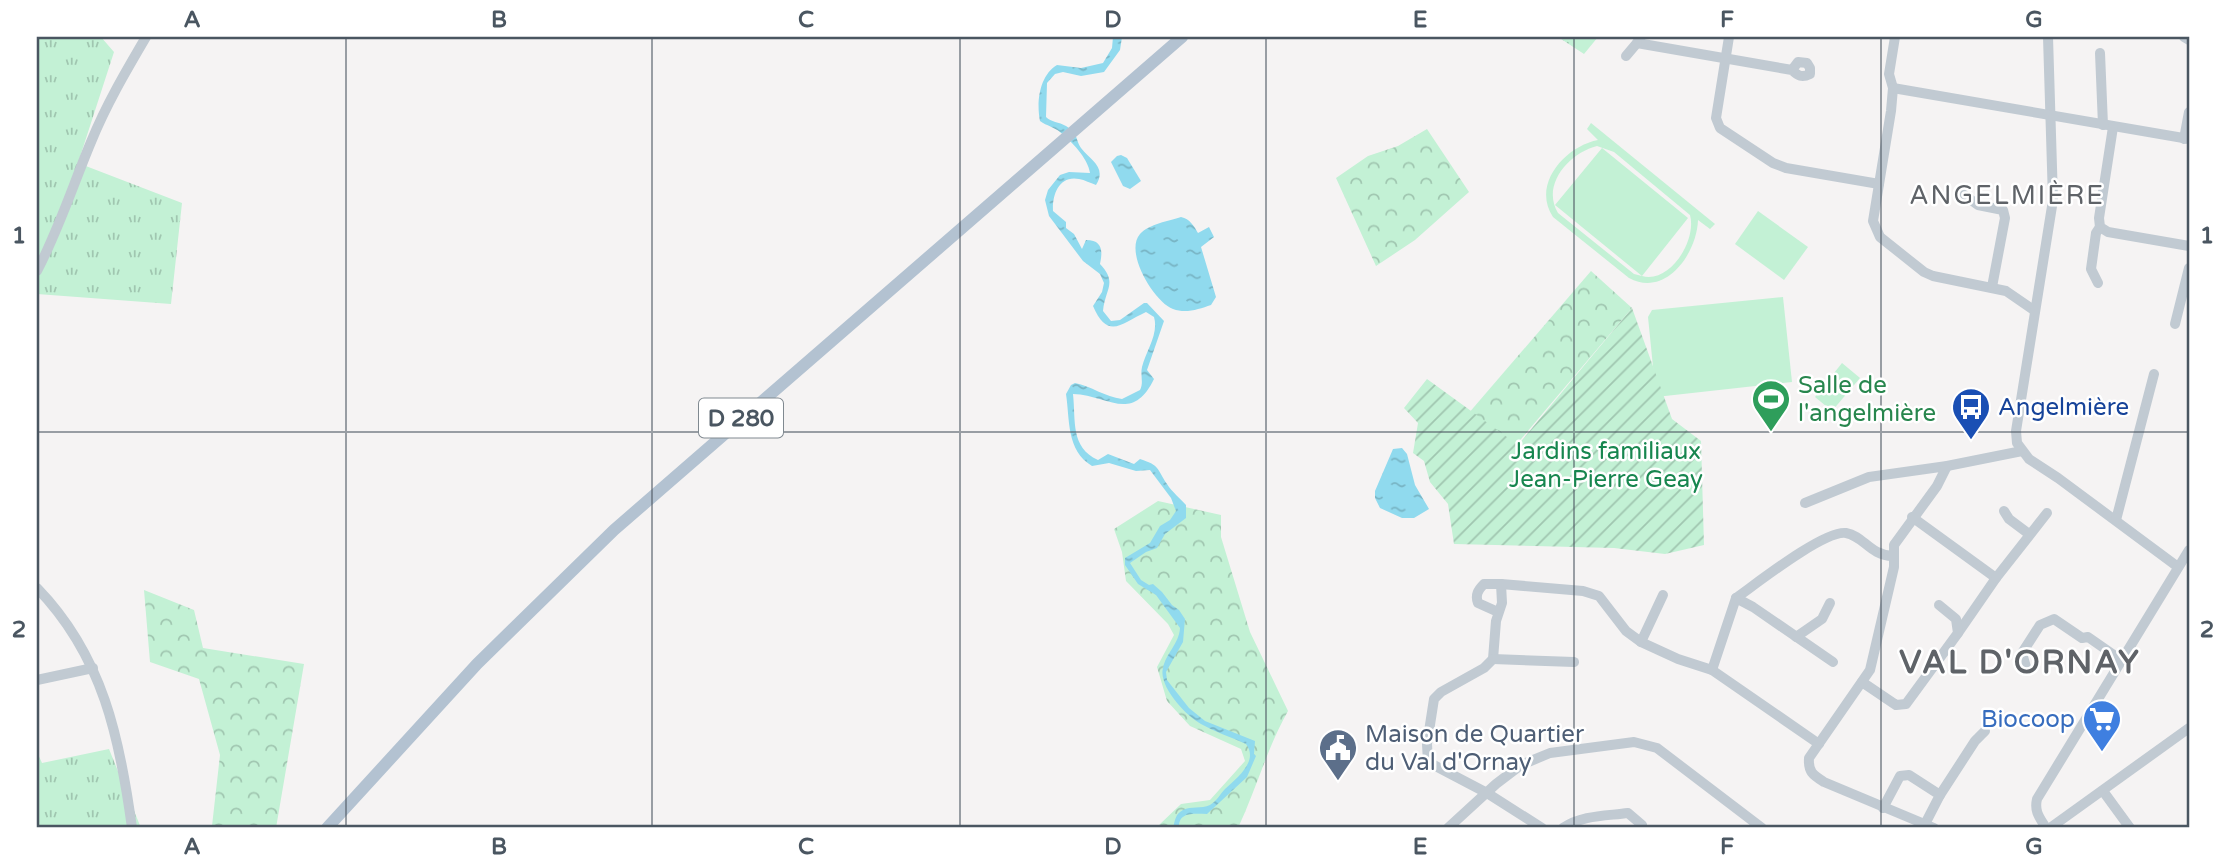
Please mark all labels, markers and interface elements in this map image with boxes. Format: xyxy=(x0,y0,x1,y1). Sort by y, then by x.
text: A xyxy=(183,6,201,34)
text: B xyxy=(491,6,507,34)
text: C xyxy=(798,6,814,34)
text: D xyxy=(1104,6,1122,34)
text: E xyxy=(1413,6,1427,34)
text: F xyxy=(1720,6,1734,34)
text: G xyxy=(2025,6,2043,34)
district label: ANGELMIÈRE xyxy=(1909,180,2105,211)
text: 1 xyxy=(12,222,26,250)
text: 1 xyxy=(2200,222,2214,250)
place label: Salle de l'angelmière xyxy=(1798,371,1936,428)
sports icon: Salle de l'angelmière xyxy=(1750,378,1792,433)
bus stop icon: Angelmière xyxy=(1950,386,1992,441)
place label: Angelmière xyxy=(1998,393,2129,422)
road number: D 280 xyxy=(699,398,783,438)
park label: Jardins familiaux Jean-Pierre Geay xyxy=(1509,437,1703,494)
text: 2 xyxy=(12,616,26,644)
text: 2 xyxy=(2200,616,2214,644)
district label: VAL D'ORNAY xyxy=(1899,644,2141,682)
supermarket icon: Biocoop xyxy=(2081,698,2123,753)
place label: Biocoop xyxy=(1981,705,2075,734)
place label: Maison de Quartier du Val d'Ornay xyxy=(1365,720,1585,777)
public building icon: Maison de Quartier du Val d'Ornay xyxy=(1317,727,1359,782)
text: A xyxy=(183,833,201,861)
text: B xyxy=(491,833,507,861)
text: C xyxy=(798,833,814,861)
text: D xyxy=(1104,833,1122,861)
text: E xyxy=(1413,833,1427,861)
text: F xyxy=(1720,833,1734,861)
text: G xyxy=(2025,833,2043,861)

